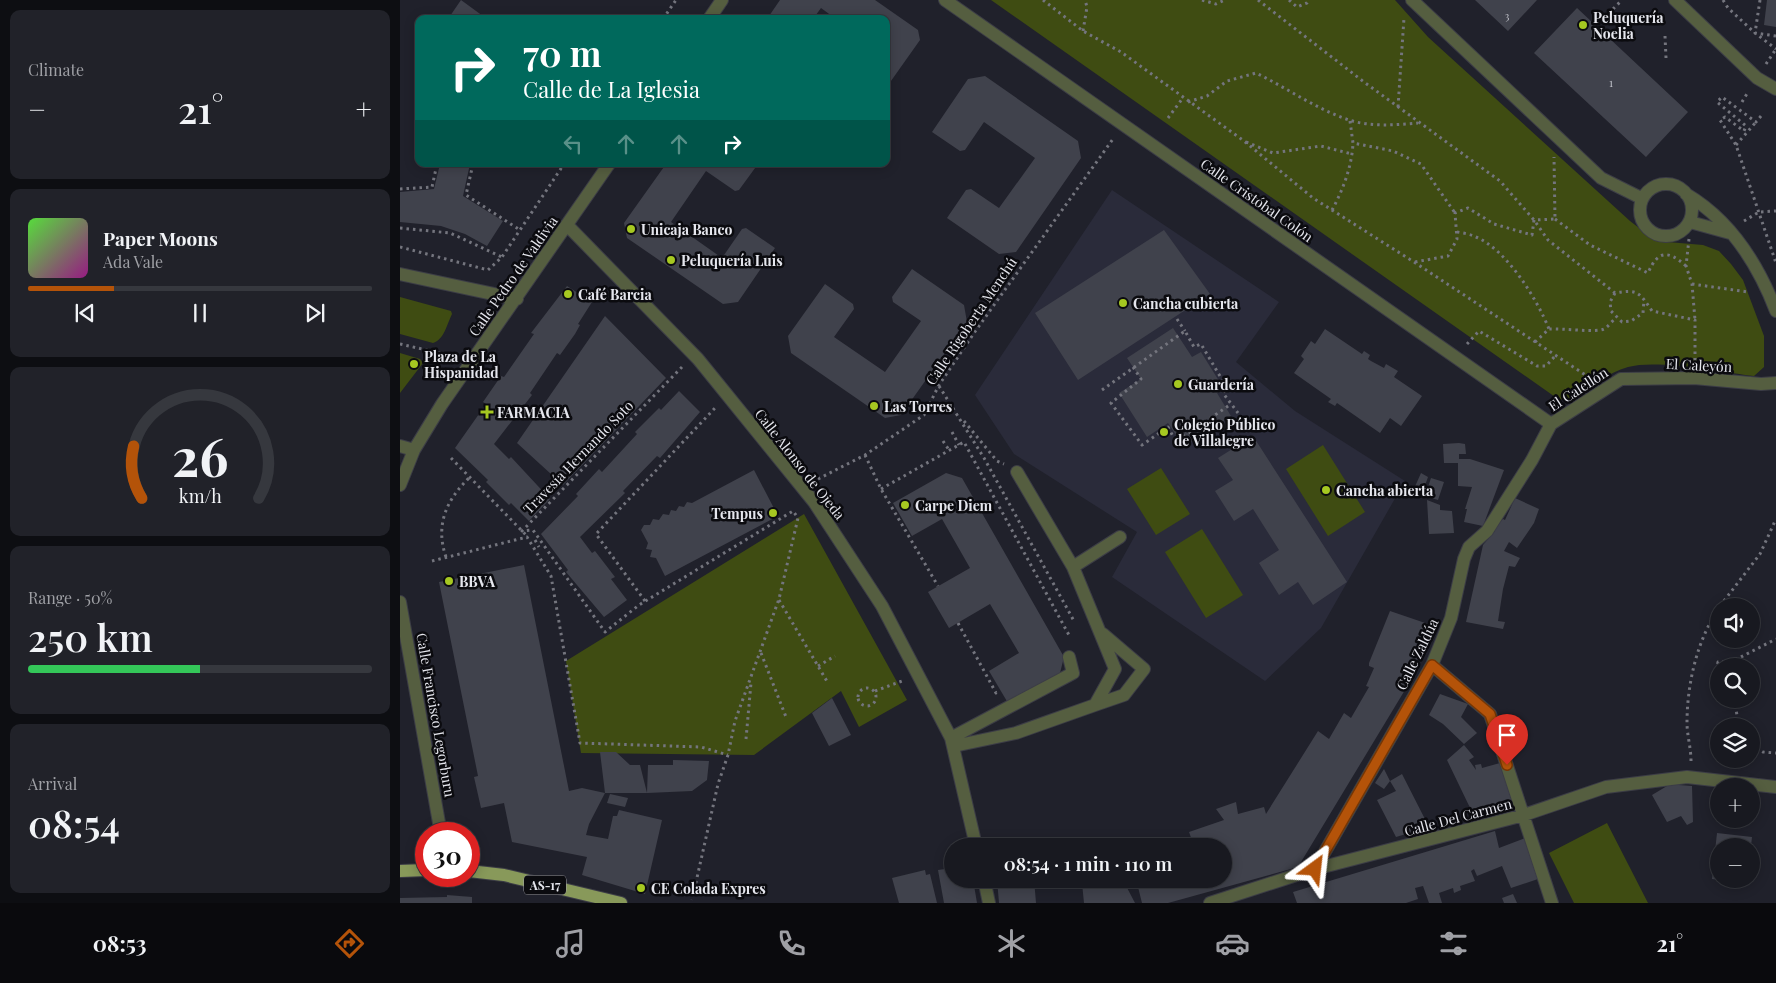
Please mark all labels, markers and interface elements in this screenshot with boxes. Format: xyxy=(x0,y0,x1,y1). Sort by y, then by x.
house number: 3 xyxy=(1505,8,1510,23)
place label: Peluquería Noelia xyxy=(1593,8,1664,43)
marker: Peluquería Noelia xyxy=(1577,19,1589,31)
text: 70 m xyxy=(523,29,601,76)
icon: right xyxy=(440,35,505,100)
text: Climate xyxy=(28,59,84,80)
text: Calle de La Iglesia xyxy=(523,74,700,104)
house number: 1 xyxy=(1609,75,1613,90)
text: 21° xyxy=(178,83,224,134)
text: − xyxy=(28,90,46,127)
text: + xyxy=(356,90,372,127)
icon: left xyxy=(559,130,587,158)
icon: ahead xyxy=(612,130,640,158)
icon: ahead xyxy=(665,130,693,158)
icon: right xyxy=(718,130,746,158)
street label: Calle Cristóbal Colón xyxy=(1197,154,1318,246)
street label: Calle Pedro de Valdivia xyxy=(464,212,562,340)
place label: Unicaja Banco xyxy=(641,220,732,239)
marker: Unicaja Banco xyxy=(625,223,637,235)
text: Paper Moons xyxy=(103,225,218,251)
text: Ada Vale xyxy=(103,251,163,272)
place label: Peluquería Luis xyxy=(681,251,783,270)
street label: Calle Rigoberta Menchú xyxy=(921,253,1021,389)
marker: Peluquería Luis xyxy=(665,254,677,266)
place label: Café Barcia xyxy=(578,285,652,304)
marker: Café Barcia xyxy=(562,288,574,300)
place label: Cancha cubierta xyxy=(1133,294,1239,313)
marker: Cancha cubierta xyxy=(1117,297,1129,309)
icon: previous xyxy=(71,299,99,327)
icon: pause xyxy=(186,299,214,327)
icon: next xyxy=(301,299,329,327)
place label: Plaza de La Hispanidad xyxy=(424,347,499,382)
street label: El Caleyón xyxy=(1665,354,1733,376)
marker: Plaza de La Hispanidad xyxy=(408,358,420,370)
street label: El Calellón xyxy=(1545,362,1612,415)
place label: Guardería xyxy=(1188,375,1255,394)
marker: Guardería xyxy=(1172,378,1184,390)
street label: Travesía Hernando Soto xyxy=(519,396,637,518)
place label: Las Torres xyxy=(884,397,952,416)
marker: Las Torres xyxy=(868,400,880,412)
place label: FARMACIA xyxy=(497,403,571,422)
street label: Calle Alonso de Ojeda xyxy=(751,405,849,523)
marker: FARMACIA xyxy=(481,406,493,418)
place label: Colegio Público de Villalegre xyxy=(1174,415,1275,450)
text: 26 xyxy=(172,421,228,490)
marker: Colegio Público de Villalegre xyxy=(1158,426,1170,438)
place label: Cancha abierta xyxy=(1336,481,1434,500)
text: km/h xyxy=(179,484,222,507)
marker: Cancha abierta xyxy=(1320,484,1332,496)
place label: Carpe Diem xyxy=(915,496,993,515)
marker: Carpe Diem xyxy=(899,499,911,511)
place label: Tempus xyxy=(711,504,763,523)
marker: Tempus xyxy=(767,507,779,519)
place label: BBVA xyxy=(459,572,496,591)
marker: BBVA xyxy=(443,575,455,587)
text: Range · 50% xyxy=(28,587,112,608)
map controls xyxy=(1710,598,1760,888)
button: sound xyxy=(1710,598,1760,648)
text: 250 km xyxy=(28,611,153,662)
street label: Calle Zaldúa xyxy=(1391,615,1443,693)
street label: Calle Francisco Legorburu xyxy=(412,631,460,799)
button: search xyxy=(1710,658,1760,708)
pin xyxy=(1486,714,1528,765)
button: layers xyxy=(1710,718,1760,768)
icon: arrive xyxy=(1493,721,1521,749)
text: Arrival xyxy=(28,773,77,794)
button: + xyxy=(1710,778,1760,828)
street label: Calle Del Carmen xyxy=(1402,793,1514,840)
text: 08:54 xyxy=(28,797,120,848)
speed limit sign: 30 xyxy=(415,822,480,887)
button: − xyxy=(1710,838,1760,888)
position arrow xyxy=(1288,842,1340,894)
text: 08:54 · 1 min · 110 m xyxy=(1004,850,1172,876)
road number: AS-17 xyxy=(524,876,566,894)
place label: CE Colada Expres xyxy=(651,879,766,898)
marker: CE Colada Expres xyxy=(635,882,647,894)
icon: directions xyxy=(332,926,367,961)
icon: music xyxy=(553,926,588,961)
icon: phone xyxy=(774,926,809,961)
icon: climate xyxy=(994,926,1029,961)
icon: car xyxy=(1215,926,1250,961)
icon: filters xyxy=(1436,926,1471,961)
text: 08:53 xyxy=(93,928,147,958)
text: 21° xyxy=(1656,928,1683,958)

